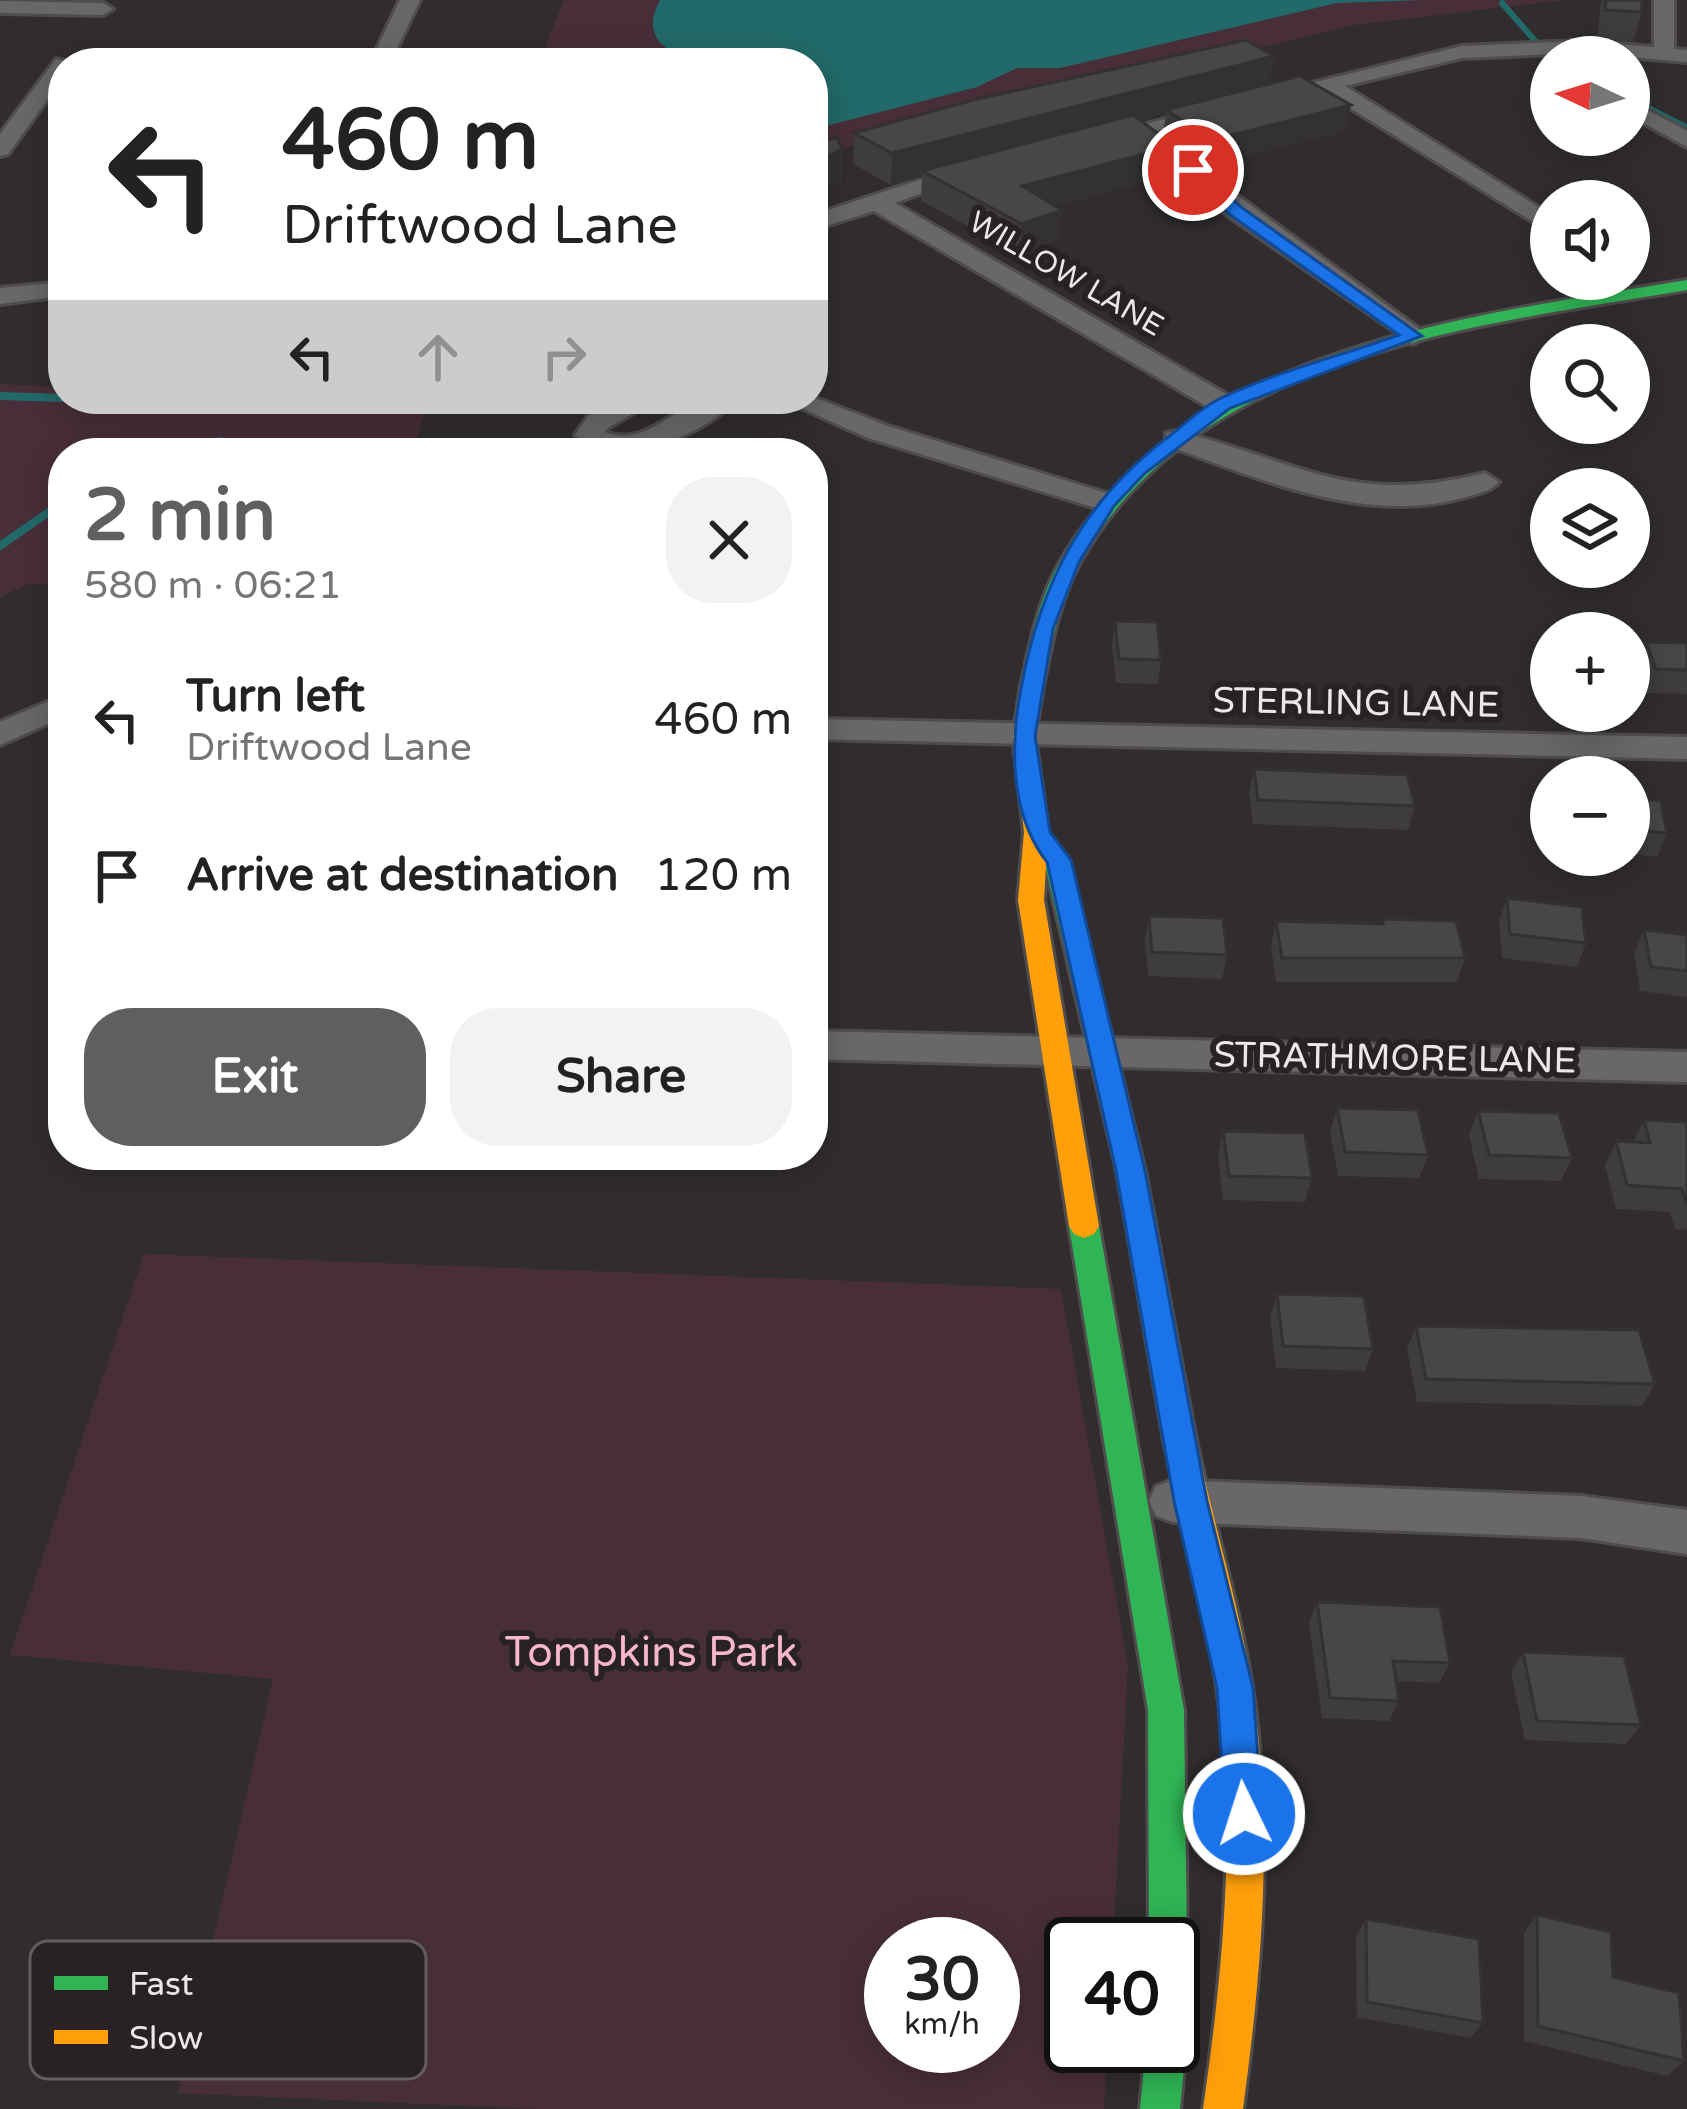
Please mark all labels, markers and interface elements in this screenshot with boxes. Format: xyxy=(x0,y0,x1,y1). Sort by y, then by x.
north arrow xyxy=(1530,36,1650,156)
map controls xyxy=(1530,36,1650,876)
text: 460 m xyxy=(282,91,539,192)
icon: left xyxy=(84,96,240,252)
pin xyxy=(1142,119,1244,221)
icon: arrive xyxy=(1160,137,1226,203)
button: sound xyxy=(1530,180,1650,300)
text: Driftwood Lane xyxy=(282,193,678,258)
street label: WILLOW LANE xyxy=(962,203,1170,345)
icon: left xyxy=(279,324,345,390)
icon: ahead xyxy=(405,324,471,390)
icon: right xyxy=(531,324,597,390)
button: search xyxy=(1530,324,1650,444)
button: layers xyxy=(1530,468,1650,588)
text: 2 min xyxy=(84,473,276,560)
button: close xyxy=(666,477,792,603)
text: 580 m · 06:21 xyxy=(84,562,342,609)
button: + xyxy=(1530,612,1650,732)
text: Turn left xyxy=(186,670,365,724)
street label: STERLING LANE xyxy=(1212,679,1500,727)
icon: left xyxy=(84,687,150,753)
text: 460 m xyxy=(654,693,792,747)
text: Driftwood Lane xyxy=(186,724,472,771)
button: − xyxy=(1530,756,1650,876)
icon: arrive xyxy=(84,843,150,909)
text: Arrive at destination xyxy=(186,849,618,903)
text: 120 m xyxy=(654,849,792,903)
button: Exit xyxy=(84,1008,426,1146)
button: Share xyxy=(450,1008,792,1146)
street label: STRATHMORE LANE xyxy=(1213,1033,1577,1083)
park label: Tompkins Park xyxy=(504,1627,798,1678)
position arrow xyxy=(1181,1751,1307,1877)
speed limit sign: 40 xyxy=(1044,1917,1200,2073)
legend xyxy=(30,1941,426,2079)
text: 30 xyxy=(904,1944,980,2016)
text: Fast xyxy=(129,1965,193,2004)
text: km/h xyxy=(904,2006,980,2043)
text: Slow xyxy=(129,2019,203,2058)

